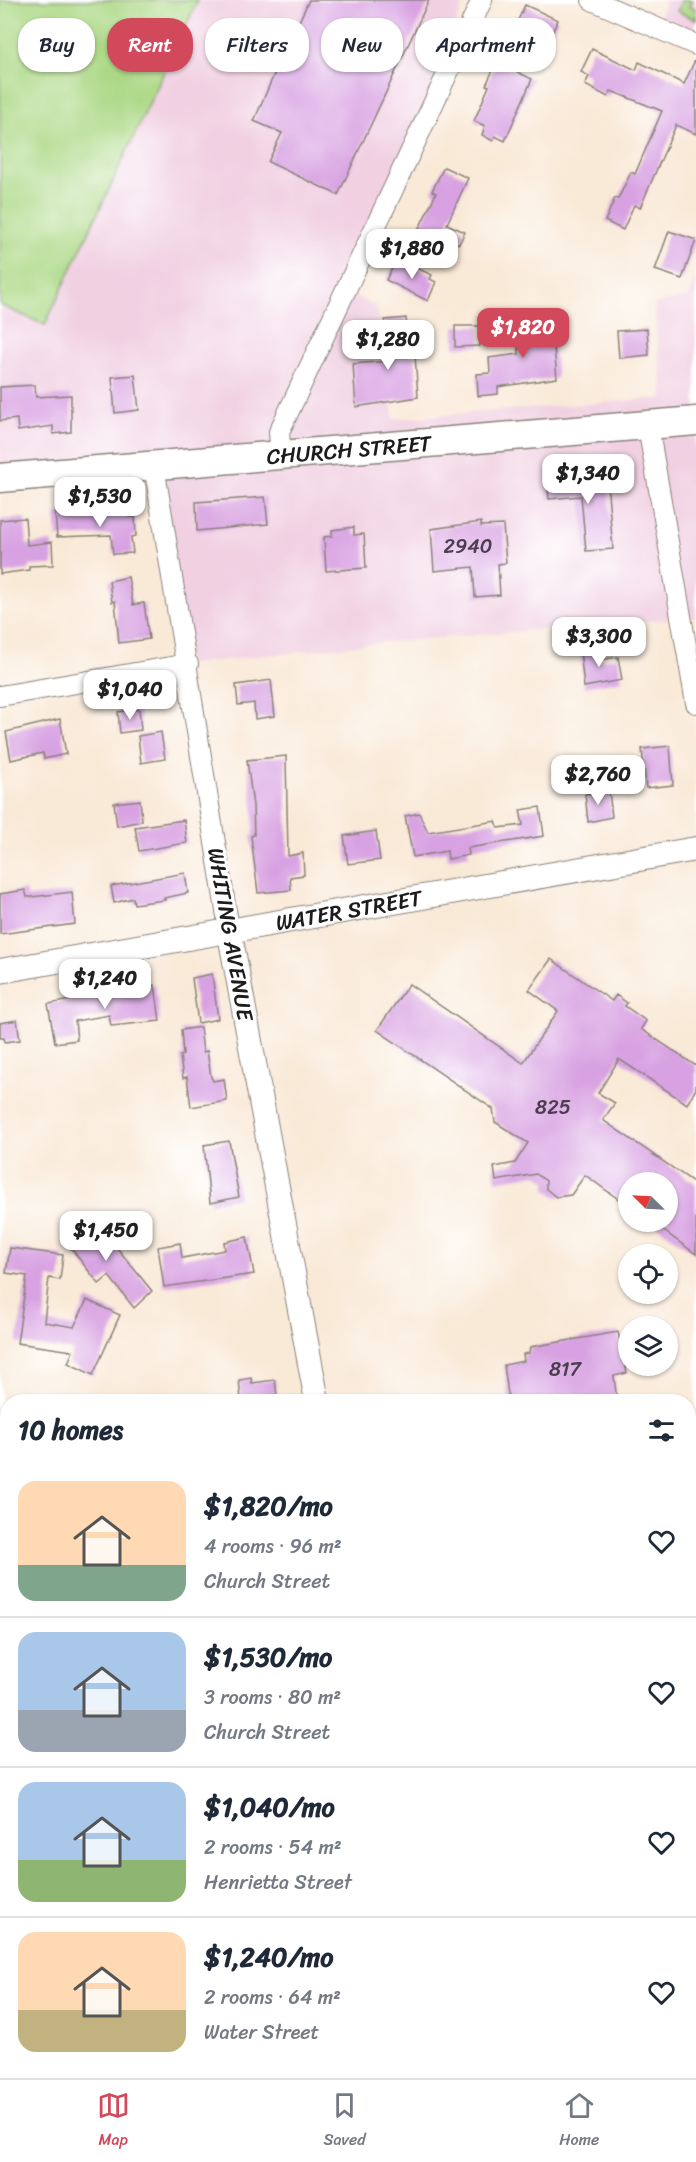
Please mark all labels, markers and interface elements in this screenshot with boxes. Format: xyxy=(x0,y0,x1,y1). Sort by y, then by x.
chip: Buy xyxy=(18,18,95,72)
chip: Rent xyxy=(107,18,193,72)
chip: Filters xyxy=(205,18,309,72)
chip: New xyxy=(321,18,403,72)
chip: Apartment xyxy=(415,18,556,72)
pin: $1,880 xyxy=(363,229,461,280)
text: $1,880 xyxy=(380,231,444,266)
pin: $1,820 xyxy=(474,308,572,359)
text: $1,820 xyxy=(491,310,555,345)
pin: $1,280 xyxy=(339,320,437,371)
text: $1,280 xyxy=(356,322,420,357)
street label: CHURCH STREET xyxy=(265,424,434,476)
pin: $1,340 xyxy=(539,454,637,505)
text: $1,340 xyxy=(556,456,620,491)
pin: $1,530 xyxy=(51,477,149,528)
text: $1,530 xyxy=(68,479,132,514)
house number: 2940 xyxy=(444,529,492,564)
pin: $3,300 xyxy=(550,617,648,668)
text: $3,300 xyxy=(566,619,632,654)
pin: $1,040 xyxy=(81,670,179,721)
text: $1,040 xyxy=(97,672,163,707)
pin: $2,760 xyxy=(549,755,647,806)
text: $2,760 xyxy=(565,757,631,792)
street label: WHITING AVENUE xyxy=(196,845,265,1025)
street label: WATER STREET xyxy=(273,878,427,942)
pin: $1,240 xyxy=(56,959,154,1010)
text: $1,240 xyxy=(73,961,137,996)
house number: 825 xyxy=(535,1090,571,1125)
north arrow xyxy=(618,1172,678,1232)
map controls xyxy=(618,1172,678,1376)
pin: $1,450 xyxy=(57,1211,155,1262)
text: $1,450 xyxy=(74,1213,138,1248)
button: locate xyxy=(618,1244,678,1304)
button: layers xyxy=(618,1316,678,1376)
house number: 817 xyxy=(549,1352,583,1387)
text: 10 homes xyxy=(18,1407,123,1453)
icon: filters xyxy=(645,1414,678,1447)
text: $1,820/mo xyxy=(204,1483,333,1529)
icon: home xyxy=(66,1505,138,1577)
icon: heart xyxy=(645,1525,678,1558)
text: 4 rooms · 96 m² xyxy=(204,1529,342,1564)
text: Church Street xyxy=(204,1564,330,1599)
text: $1,530/mo xyxy=(204,1634,332,1680)
icon: home xyxy=(66,1656,138,1728)
icon: heart xyxy=(645,1676,678,1709)
text: 3 rooms · 80 m² xyxy=(204,1680,341,1715)
text: Church Street xyxy=(204,1715,330,1750)
text: $1,040/mo xyxy=(204,1784,335,1830)
icon: home xyxy=(66,1806,138,1878)
icon: heart xyxy=(645,1826,678,1859)
text: 2 rooms · 54 m² xyxy=(204,1830,342,1865)
text: Henrietta Street xyxy=(204,1865,352,1900)
text: $1,240/mo xyxy=(204,1934,333,1980)
icon: home xyxy=(66,1956,138,2028)
icon: heart xyxy=(645,1976,678,2009)
text: 2 rooms · 64 m² xyxy=(204,1980,341,2015)
text: Water Street xyxy=(204,2015,319,2050)
tab: Map xyxy=(97,2089,130,2154)
tab: Saved xyxy=(323,2089,366,2154)
tab: Home xyxy=(559,2089,599,2154)

